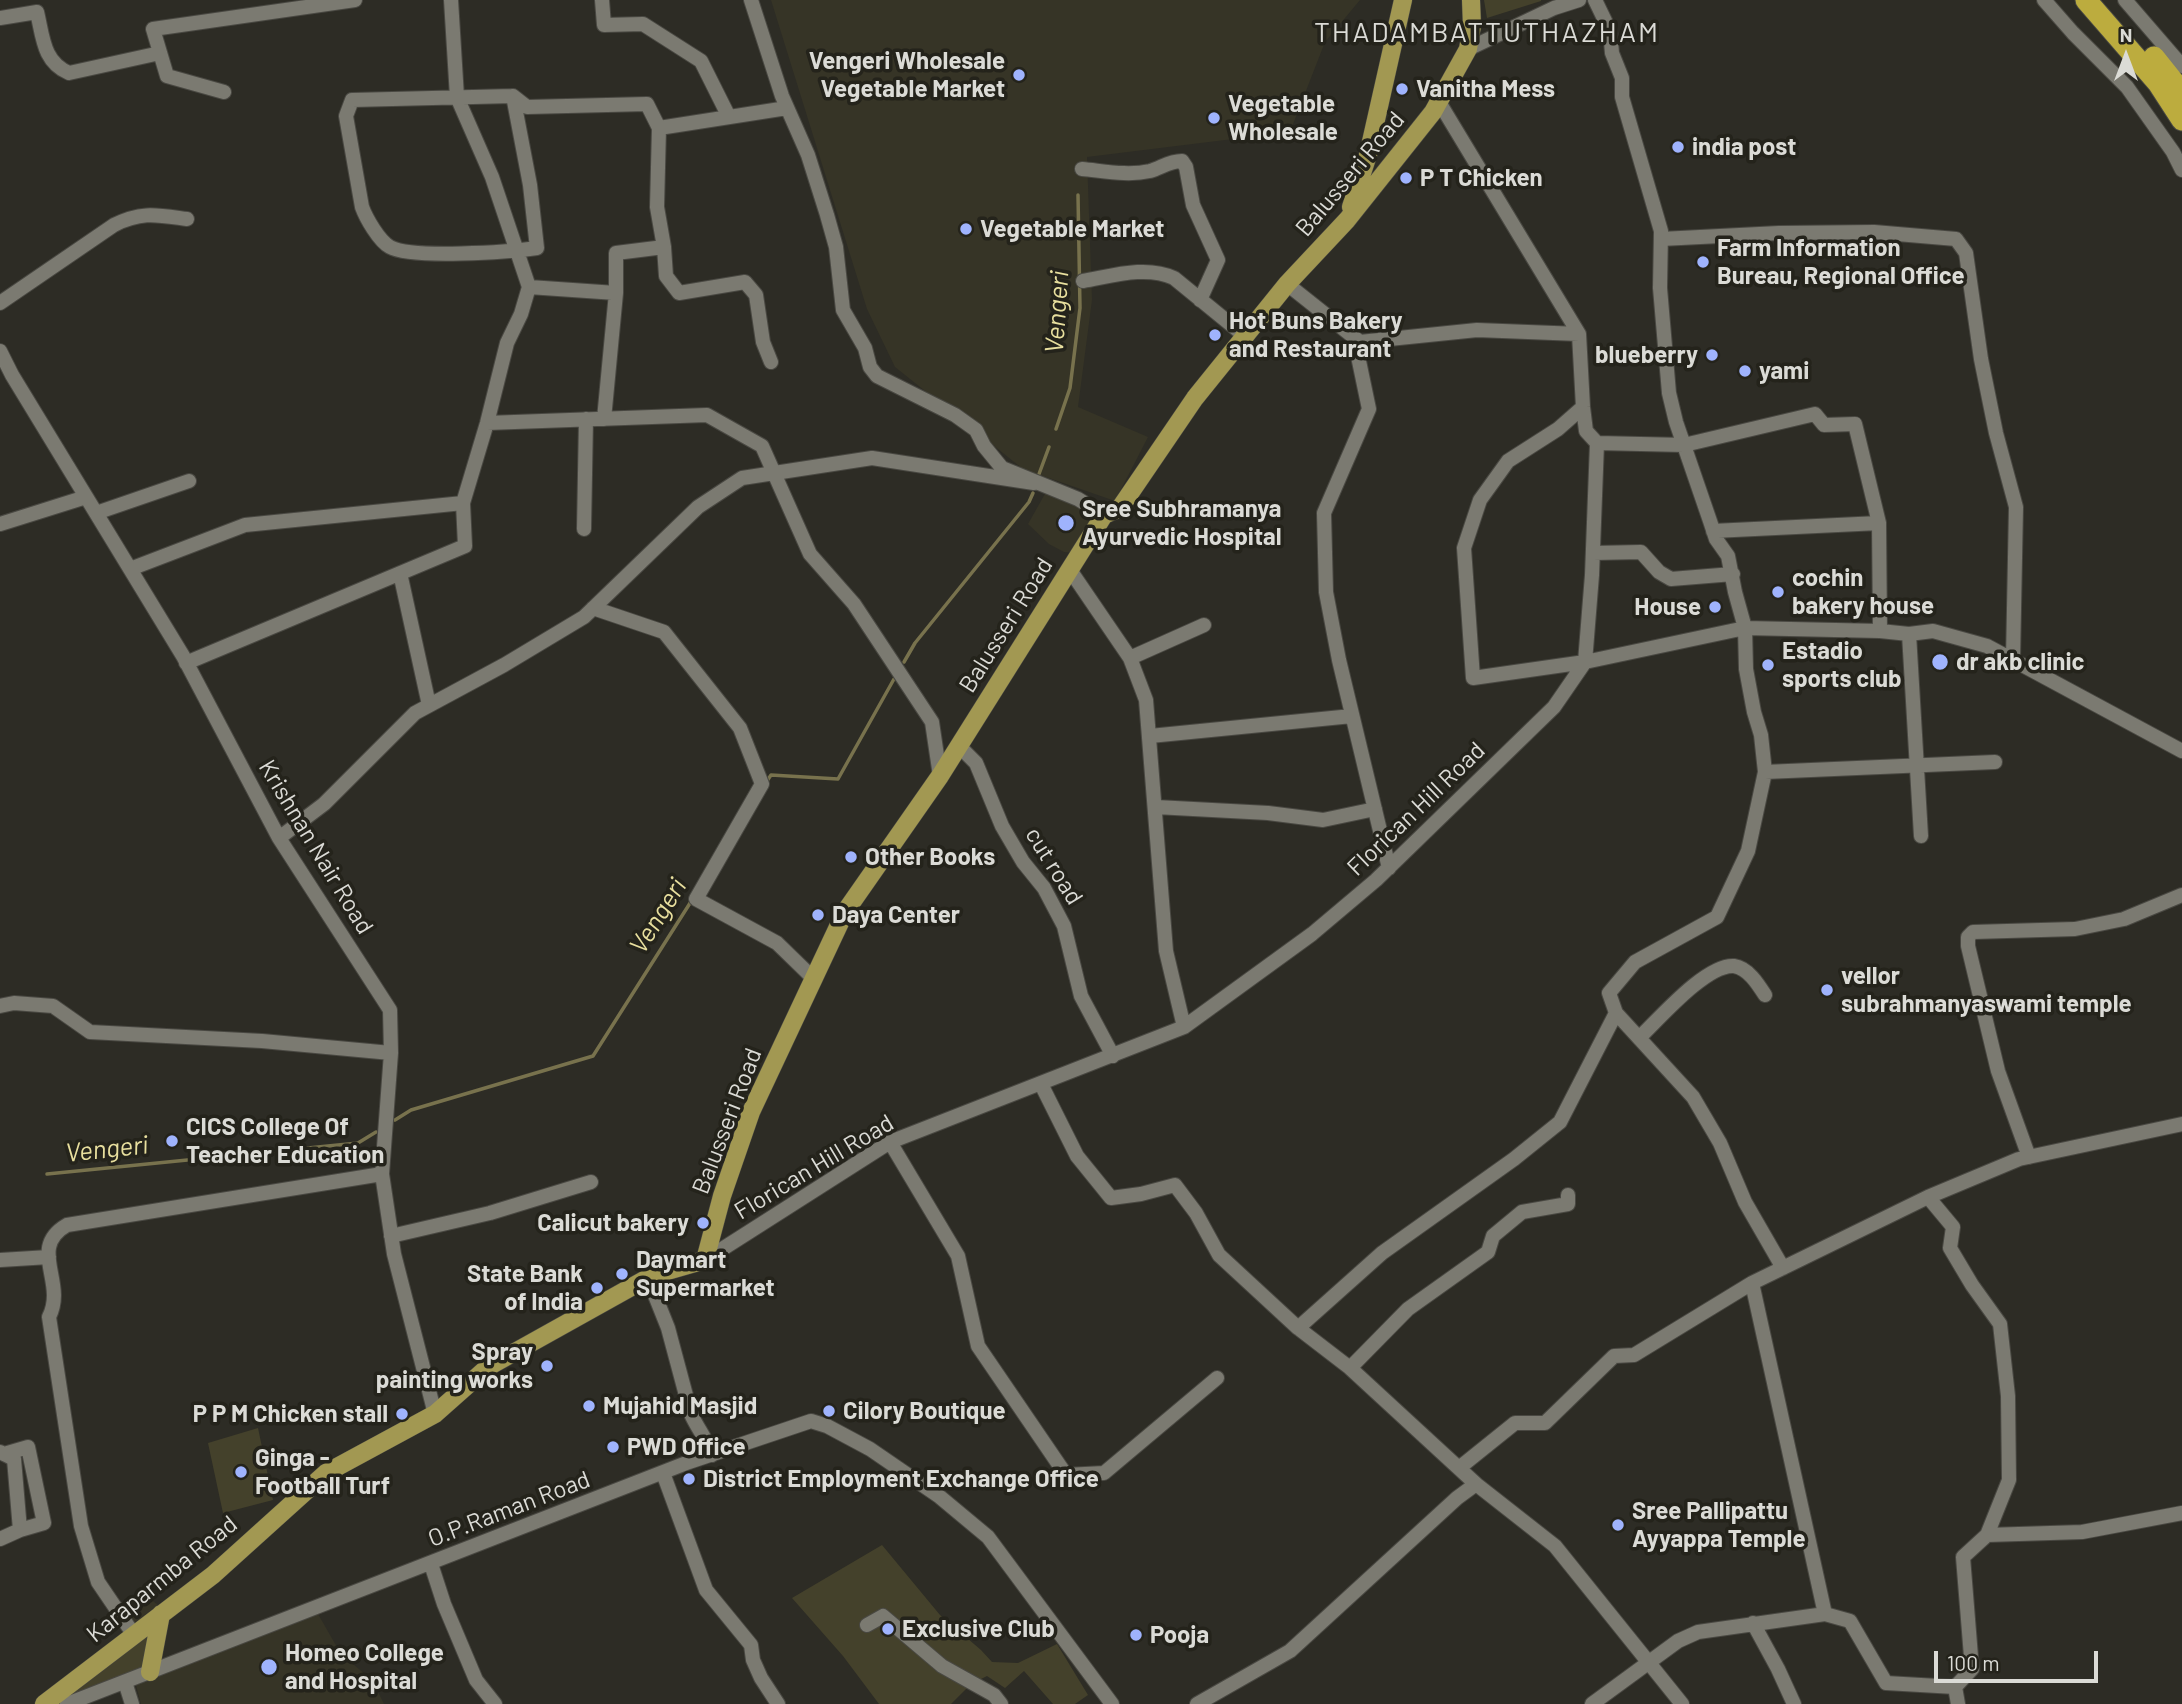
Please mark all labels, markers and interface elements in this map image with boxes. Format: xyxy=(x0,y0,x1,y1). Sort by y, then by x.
district label: THADAMBATTUTHAZHAM xyxy=(1316,16,1658,50)
north arrow xyxy=(2091,21,2161,91)
text: N xyxy=(2120,23,2132,46)
place label: Vengeri Wholesale Vegetable Market xyxy=(809,47,1005,103)
marker: Vengeri Wholesale Vegetable Market xyxy=(1011,67,1027,83)
place label: Vanitha Mess xyxy=(1416,75,1555,103)
marker: Vanitha Mess xyxy=(1394,81,1410,97)
place label: Vegetable Wholesale xyxy=(1228,90,1338,146)
street label: Balusseri Road xyxy=(1290,106,1410,242)
marker: Vegetable Wholesale xyxy=(1206,110,1222,126)
place label: india post xyxy=(1692,133,1796,161)
marker: india post xyxy=(1670,139,1686,155)
place label: P T Chicken xyxy=(1420,164,1543,192)
marker: P T Chicken xyxy=(1398,170,1414,186)
place label: Vegetable Market xyxy=(980,215,1164,243)
marker: Vegetable Market xyxy=(958,221,974,237)
place label: Farm Information Bureau, Regional Office xyxy=(1717,234,1965,290)
marker: Farm Information Bureau, Regional Office xyxy=(1695,254,1711,270)
water label: Vengeri xyxy=(1039,269,1075,355)
place label: Hot Buns Bakery and Restaurant xyxy=(1229,307,1403,363)
marker: Hot Buns Bakery and Restaurant xyxy=(1207,327,1223,343)
place label: blueberry xyxy=(1595,341,1698,369)
marker: blueberry xyxy=(1704,347,1720,363)
place label: yami xyxy=(1759,357,1809,385)
marker: yami xyxy=(1737,363,1753,379)
place label: Sree Subhramanya Ayurvedic Hospital xyxy=(1082,495,1282,551)
marker: Sree Subhramanya Ayurvedic Hospital xyxy=(1056,513,1076,533)
street label: Balusseri Road xyxy=(953,552,1059,698)
place label: cochin bakery house xyxy=(1792,564,1934,620)
marker: cochin bakery house xyxy=(1770,584,1786,600)
place label: House xyxy=(1634,593,1701,621)
marker: House xyxy=(1707,599,1723,615)
place label: Estadio sports club xyxy=(1782,637,1902,693)
place label: dr akb clinic xyxy=(1956,648,2084,676)
marker: dr akb clinic xyxy=(1930,652,1950,672)
marker: Estadio sports club xyxy=(1760,657,1776,673)
street label: Florican Hill Road xyxy=(1341,736,1491,882)
street label: Krishnan Nair Road xyxy=(253,755,379,939)
street label: cut road xyxy=(1019,822,1089,910)
place label: Other Books xyxy=(865,843,995,871)
marker: Other Books xyxy=(843,849,859,865)
water label: Vengeri xyxy=(623,872,693,960)
place label: Daya Center xyxy=(832,901,960,929)
marker: Daya Center xyxy=(810,907,826,923)
place label: vellor subrahmanyaswami temple xyxy=(1841,962,2132,1018)
marker: vellor subrahmanyaswami temple xyxy=(1819,982,1835,998)
street label: Balusseri Road xyxy=(686,1044,768,1198)
street label: Florican Hill Road xyxy=(729,1108,899,1226)
place label: CICS College Of Teacher Education xyxy=(186,1113,384,1169)
water label: Vengeri xyxy=(64,1129,150,1169)
marker: CICS College Of Teacher Education xyxy=(164,1133,180,1149)
place label: Calicut bakery xyxy=(537,1209,689,1237)
marker: Calicut bakery xyxy=(695,1215,711,1231)
place label: Daymart Supermarket xyxy=(636,1246,775,1302)
place label: State Bank of India xyxy=(467,1260,583,1316)
marker: Daymart Supermarket xyxy=(614,1266,630,1282)
marker: State Bank of India xyxy=(589,1280,605,1296)
place label: Spray painting works xyxy=(376,1338,533,1394)
marker: Spray painting works xyxy=(539,1358,555,1374)
place label: Mujahid Masjid xyxy=(603,1392,757,1420)
place label: Cilory Boutique xyxy=(843,1397,1006,1425)
marker: Mujahid Masjid xyxy=(581,1398,597,1414)
place label: P P M Chicken stall xyxy=(193,1400,388,1428)
marker: Cilory Boutique xyxy=(821,1403,837,1419)
marker: P P M Chicken stall xyxy=(394,1406,410,1422)
place label: PWD Office xyxy=(627,1433,745,1461)
marker: PWD Office xyxy=(605,1439,621,1455)
place label: Ginga - Football Turf xyxy=(255,1444,390,1500)
marker: Ginga - Football Turf xyxy=(233,1464,249,1480)
street label: O.P.Raman Road xyxy=(424,1465,594,1553)
place label: District Employment Exchange Office xyxy=(703,1465,1099,1493)
marker: District Employment Exchange Office xyxy=(681,1471,697,1487)
place label: Sree Pallipattu Ayyappa Temple xyxy=(1632,1497,1806,1553)
street label: Karaparmba Road xyxy=(81,1510,243,1648)
marker: Sree Pallipattu Ayyappa Temple xyxy=(1610,1517,1626,1533)
place label: Exclusive Club xyxy=(902,1615,1055,1643)
marker: Exclusive Club xyxy=(880,1621,896,1637)
place label: Pooja xyxy=(1150,1621,1209,1649)
marker: Pooja xyxy=(1128,1627,1144,1643)
scale bar xyxy=(1937,1638,2102,1682)
place label: Homeo College and Hospital xyxy=(285,1639,444,1695)
text: 100 m xyxy=(1947,1650,2000,1675)
marker: Homeo College and Hospital xyxy=(259,1657,279,1677)

